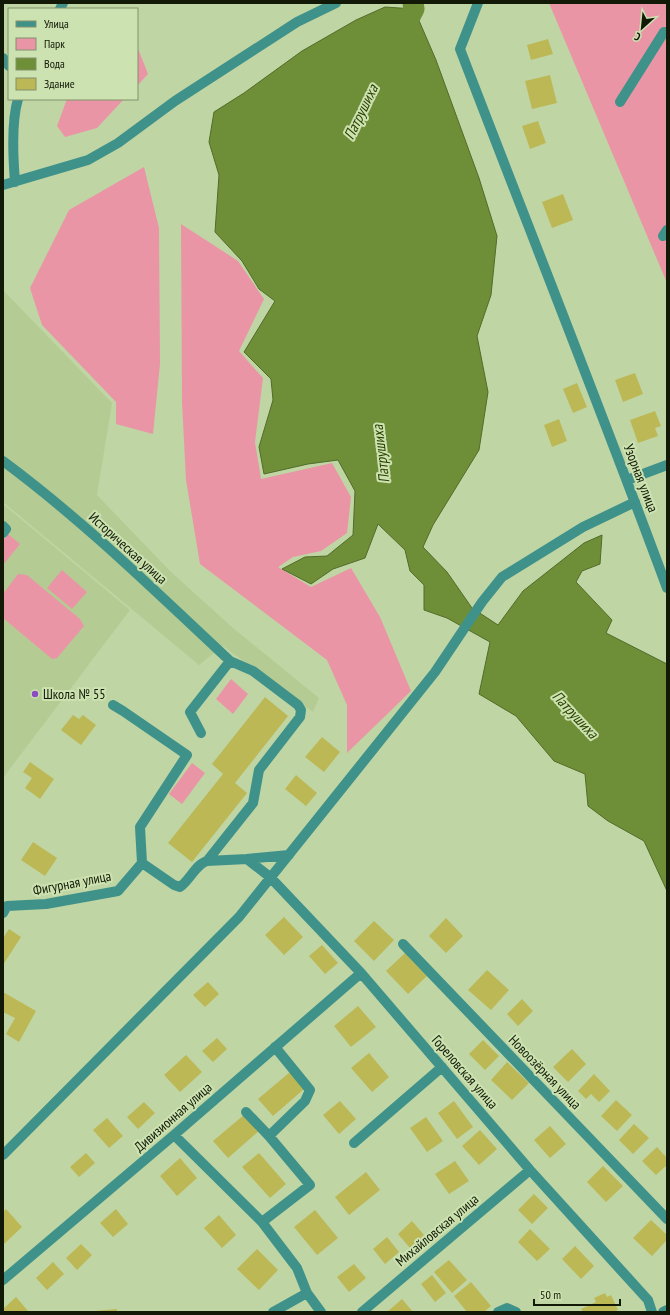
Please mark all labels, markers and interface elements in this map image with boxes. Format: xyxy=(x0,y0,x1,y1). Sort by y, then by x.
legend xyxy=(8,8,138,100)
north arrow xyxy=(622,8,662,48)
text: Улица xyxy=(44,16,69,31)
text: С xyxy=(632,30,643,44)
text: Парк xyxy=(44,36,65,51)
text: Вода xyxy=(44,56,65,71)
text: Здание xyxy=(44,76,75,91)
water label: Патрушиха xyxy=(339,80,382,142)
water label: Патрушиха xyxy=(367,423,393,484)
street label: Узорная улица xyxy=(620,441,662,515)
street label: Историческая улица xyxy=(85,508,171,588)
place label: Школа № 55 xyxy=(43,685,106,703)
water label: Патрушиха xyxy=(549,687,603,743)
marker: Школа № 55 xyxy=(30,689,40,699)
street label: Фигурная улица xyxy=(31,867,113,899)
street label: Гореловская улица xyxy=(428,1031,502,1113)
street label: Новоозёрная улица xyxy=(505,1031,585,1113)
street label: Дивизионная улица xyxy=(130,1078,216,1156)
street label: Михайловская улица xyxy=(392,1190,482,1270)
scale bar xyxy=(534,1281,620,1307)
text: 50 m xyxy=(540,1287,561,1302)

